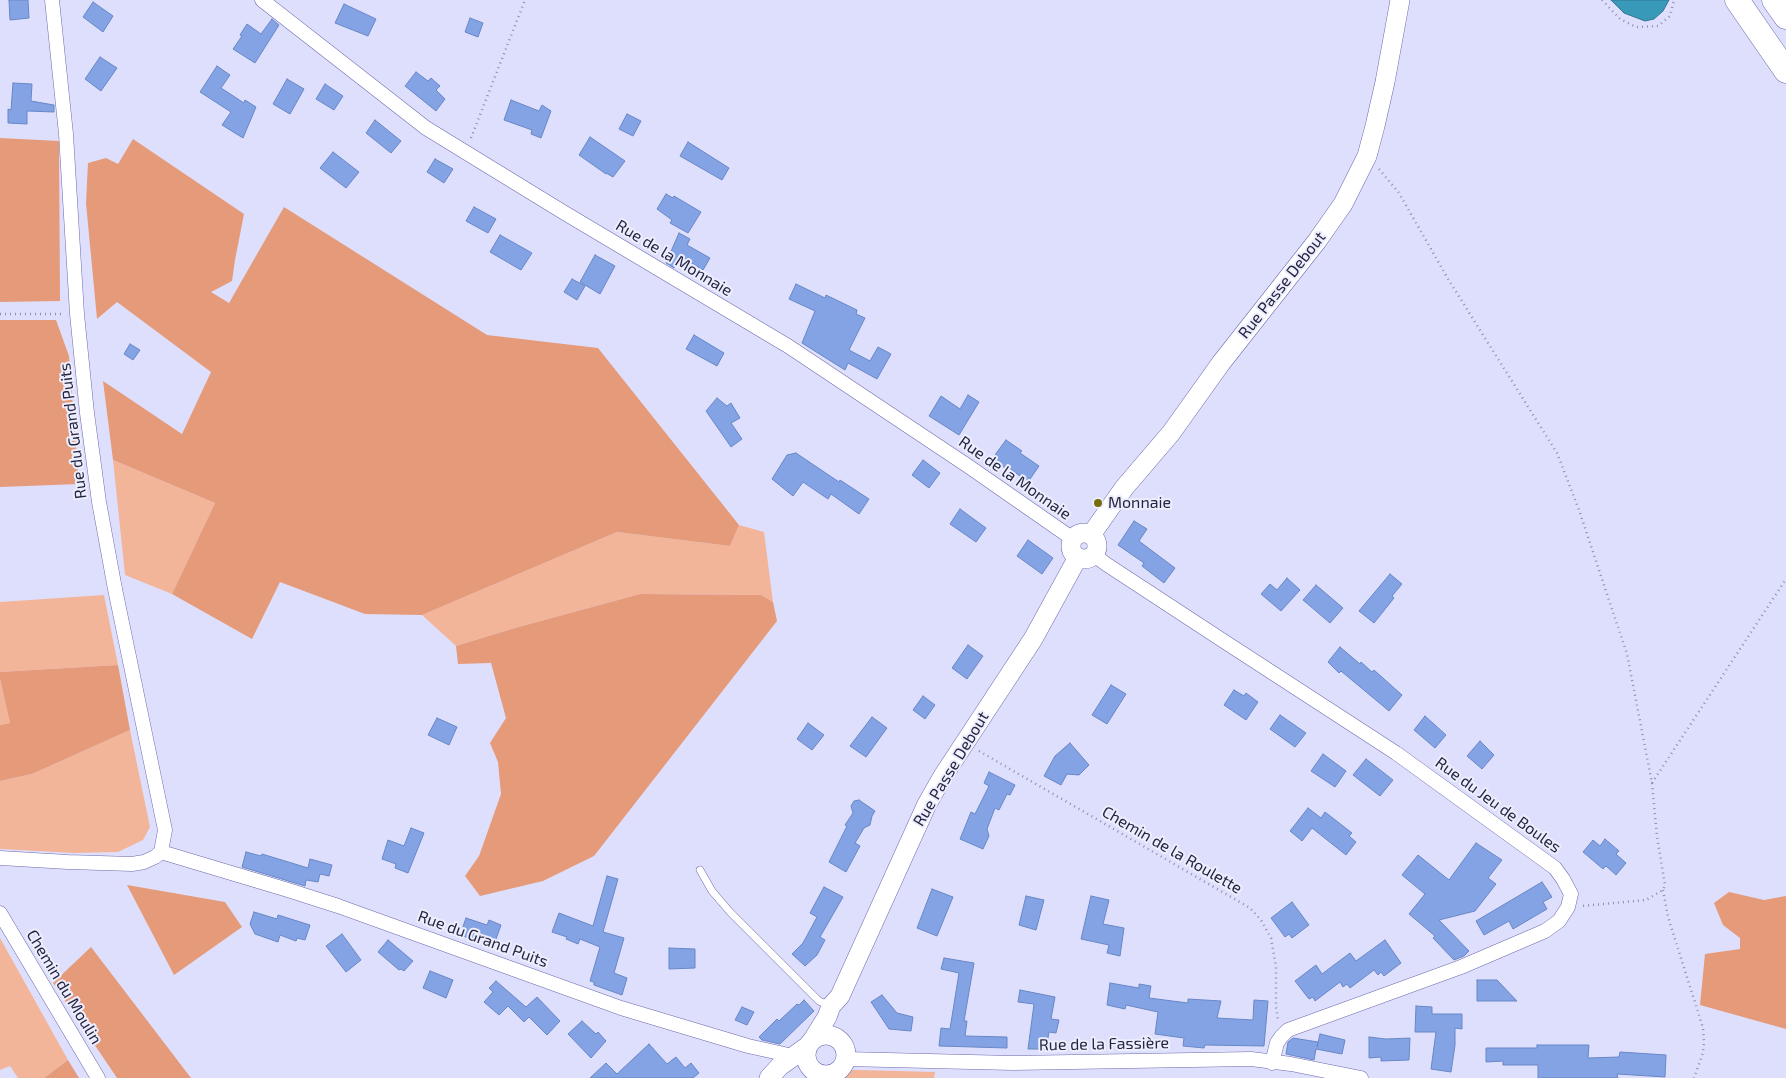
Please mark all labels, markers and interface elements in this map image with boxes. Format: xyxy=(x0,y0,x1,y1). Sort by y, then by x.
street label: Rue de la Monnaie xyxy=(612,216,736,300)
street label: Rue Passe Debout xyxy=(1234,228,1330,342)
street label: Rue du Grand Puits xyxy=(55,362,91,500)
street label: Rue de la Monnaie xyxy=(955,432,1075,524)
place label: Monnaie xyxy=(1108,493,1171,513)
marker: Monnaie xyxy=(1092,497,1104,509)
street label: Rue Passe Debout xyxy=(909,708,993,830)
street label: Rue du Jeu de Boules xyxy=(1431,753,1565,857)
street label: Chemin de la Roulette xyxy=(1099,802,1245,898)
street label: Rue du Grand Puits xyxy=(415,907,551,971)
street label: Chemin du Moulin xyxy=(22,926,106,1048)
street label: Rue de la Fassière xyxy=(1039,1033,1169,1055)

